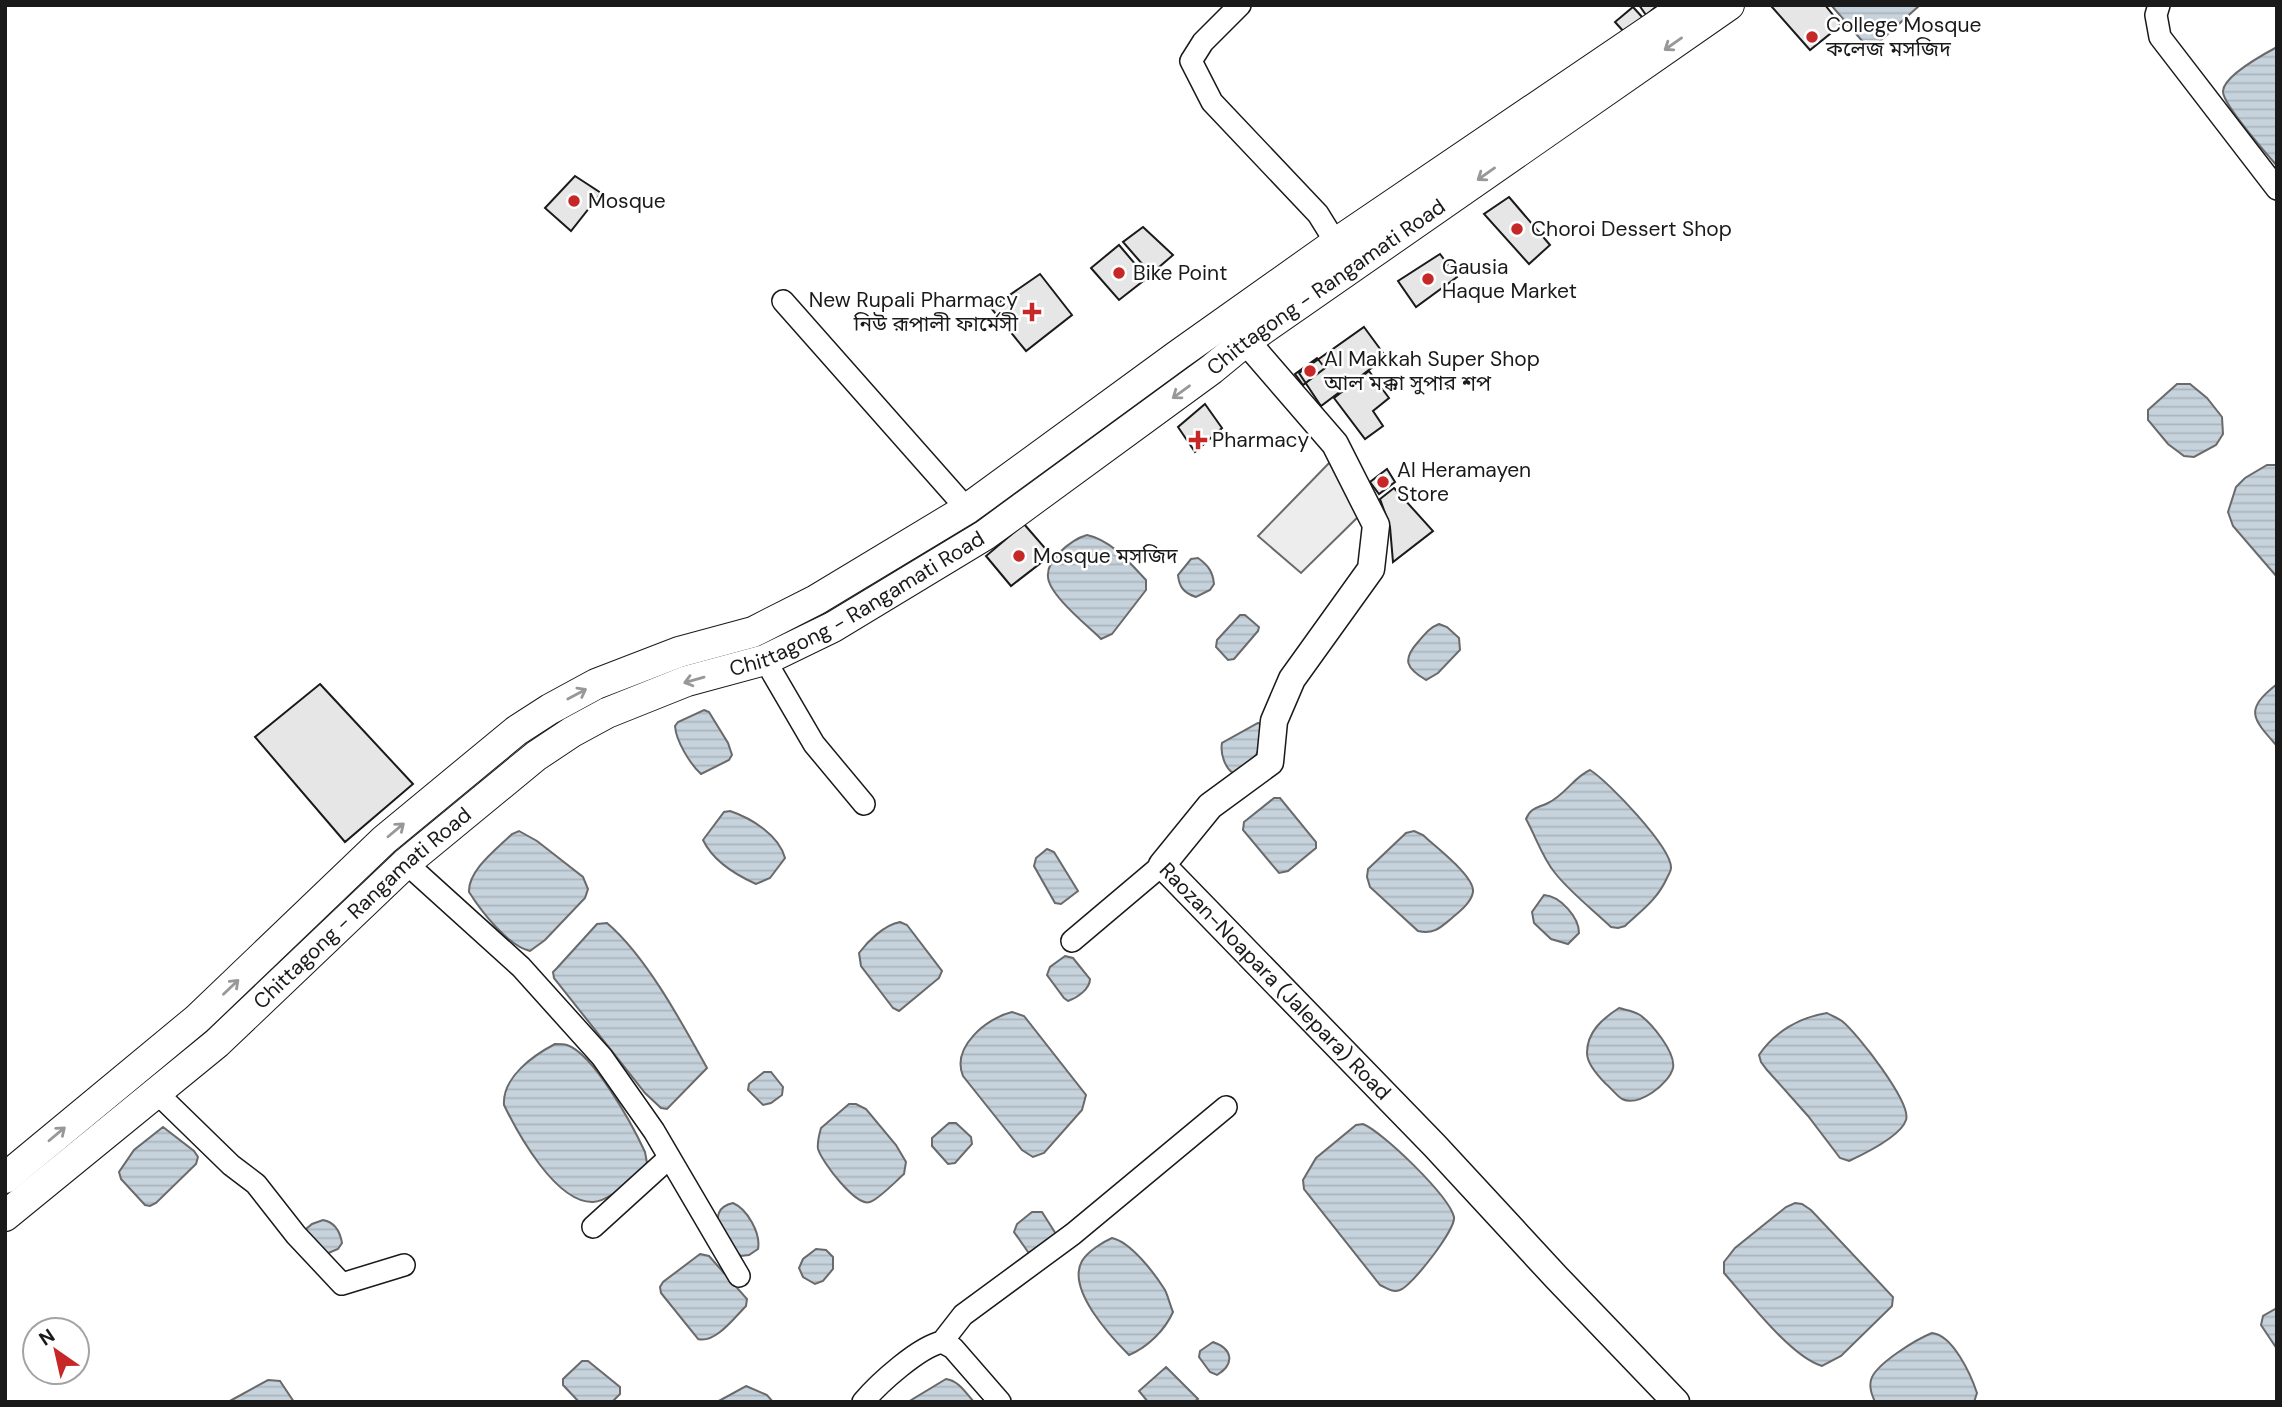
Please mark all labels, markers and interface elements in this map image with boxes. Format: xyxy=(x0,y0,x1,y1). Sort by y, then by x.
place label: College Mosque কলেজ মসজিদ xyxy=(1825,11,1981,63)
marker: College Mosque কলেজ মসজিদ xyxy=(1804,29,1820,45)
one-way arrow xyxy=(1664,37,1683,51)
one-way arrow xyxy=(1477,167,1496,181)
place label: Mosque xyxy=(588,187,666,215)
marker: Mosque xyxy=(566,193,582,209)
street label: Chittagong - Rangamati Road xyxy=(1201,193,1451,382)
place label: Choroi Dessert Shop xyxy=(1531,215,1732,243)
marker: Choroi Dessert Shop xyxy=(1509,221,1525,237)
place label: Gausia Haque Market xyxy=(1442,253,1577,305)
place label: Bike Point xyxy=(1133,259,1227,287)
marker: Bike Point xyxy=(1111,265,1127,281)
marker: Gausia Haque Market xyxy=(1420,271,1436,287)
place label: New Rupali Pharmacy নিউ রূপালী ফার্মেসী xyxy=(809,286,1018,338)
marker: New Rupali Pharmacy নিউ রূপালী ফার্মেসী xyxy=(1024,304,1040,320)
place label: Al Makkah Super Shop আল মক্কা সুপার শপ xyxy=(1323,345,1540,397)
marker: Al Makkah Super Shop আল মক্কা সুপার শপ xyxy=(1302,363,1318,379)
one-way arrow xyxy=(1172,384,1191,399)
place label: Pharmacy xyxy=(1212,426,1310,454)
marker: Pharmacy xyxy=(1190,432,1206,448)
place label: Al Heramayen Store xyxy=(1397,456,1531,508)
marker: Al Heramayen Store xyxy=(1375,474,1391,490)
street label: Chittagong - Rangamati Road xyxy=(726,525,990,683)
place label: Mosque মসজিদ xyxy=(1033,542,1178,570)
marker: Mosque মসজিদ xyxy=(1011,548,1027,564)
one-way arrow xyxy=(683,674,705,687)
one-way arrow xyxy=(567,687,587,701)
street label: Chittagong - Rangamati Road xyxy=(247,801,477,1015)
one-way arrow xyxy=(386,822,404,838)
street label: Raozan-Noapara (Jalepara) Road xyxy=(1153,856,1397,1106)
one-way arrow xyxy=(222,978,239,995)
one-way arrow xyxy=(48,1126,66,1142)
north arrow xyxy=(21,1316,91,1386)
text: N xyxy=(34,1323,60,1352)

